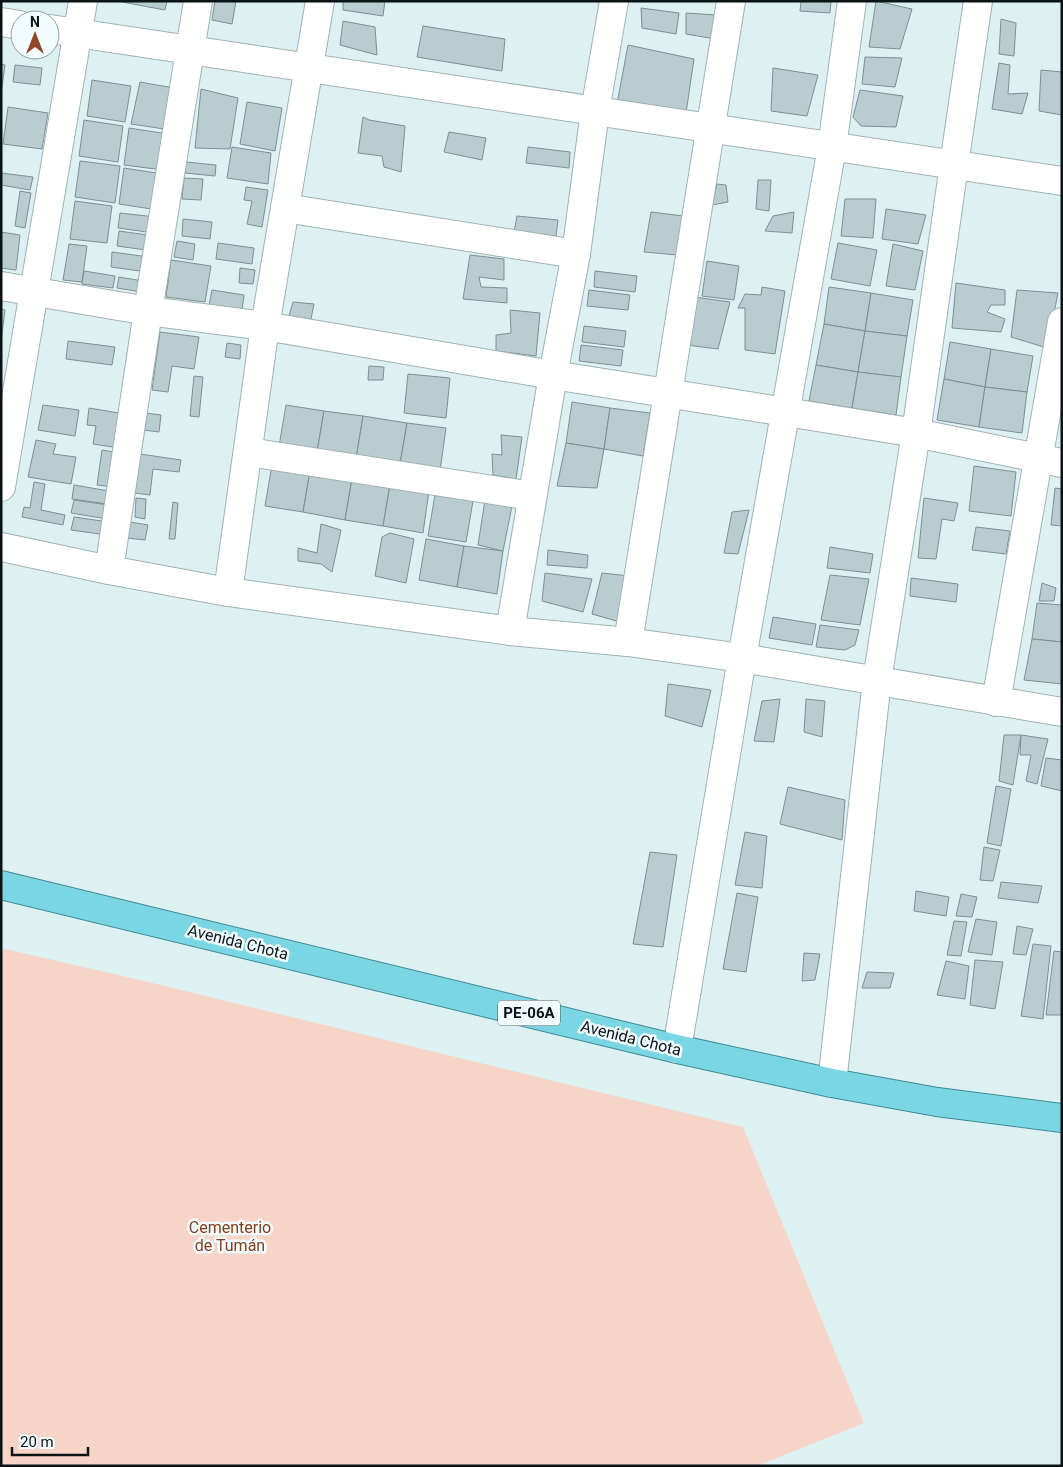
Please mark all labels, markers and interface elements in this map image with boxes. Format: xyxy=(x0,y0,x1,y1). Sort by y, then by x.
north arrow xyxy=(10,10,60,60)
text: N xyxy=(30,14,40,30)
street label: Avenida Chota xyxy=(186,920,290,964)
road number: PE-06A xyxy=(498,1000,560,1026)
street label: Avenida Chota xyxy=(579,1016,683,1060)
park label: Cementerio de Tumán xyxy=(189,1218,271,1255)
scale bar xyxy=(12,1424,89,1456)
text: 20 m xyxy=(20,1433,54,1451)

